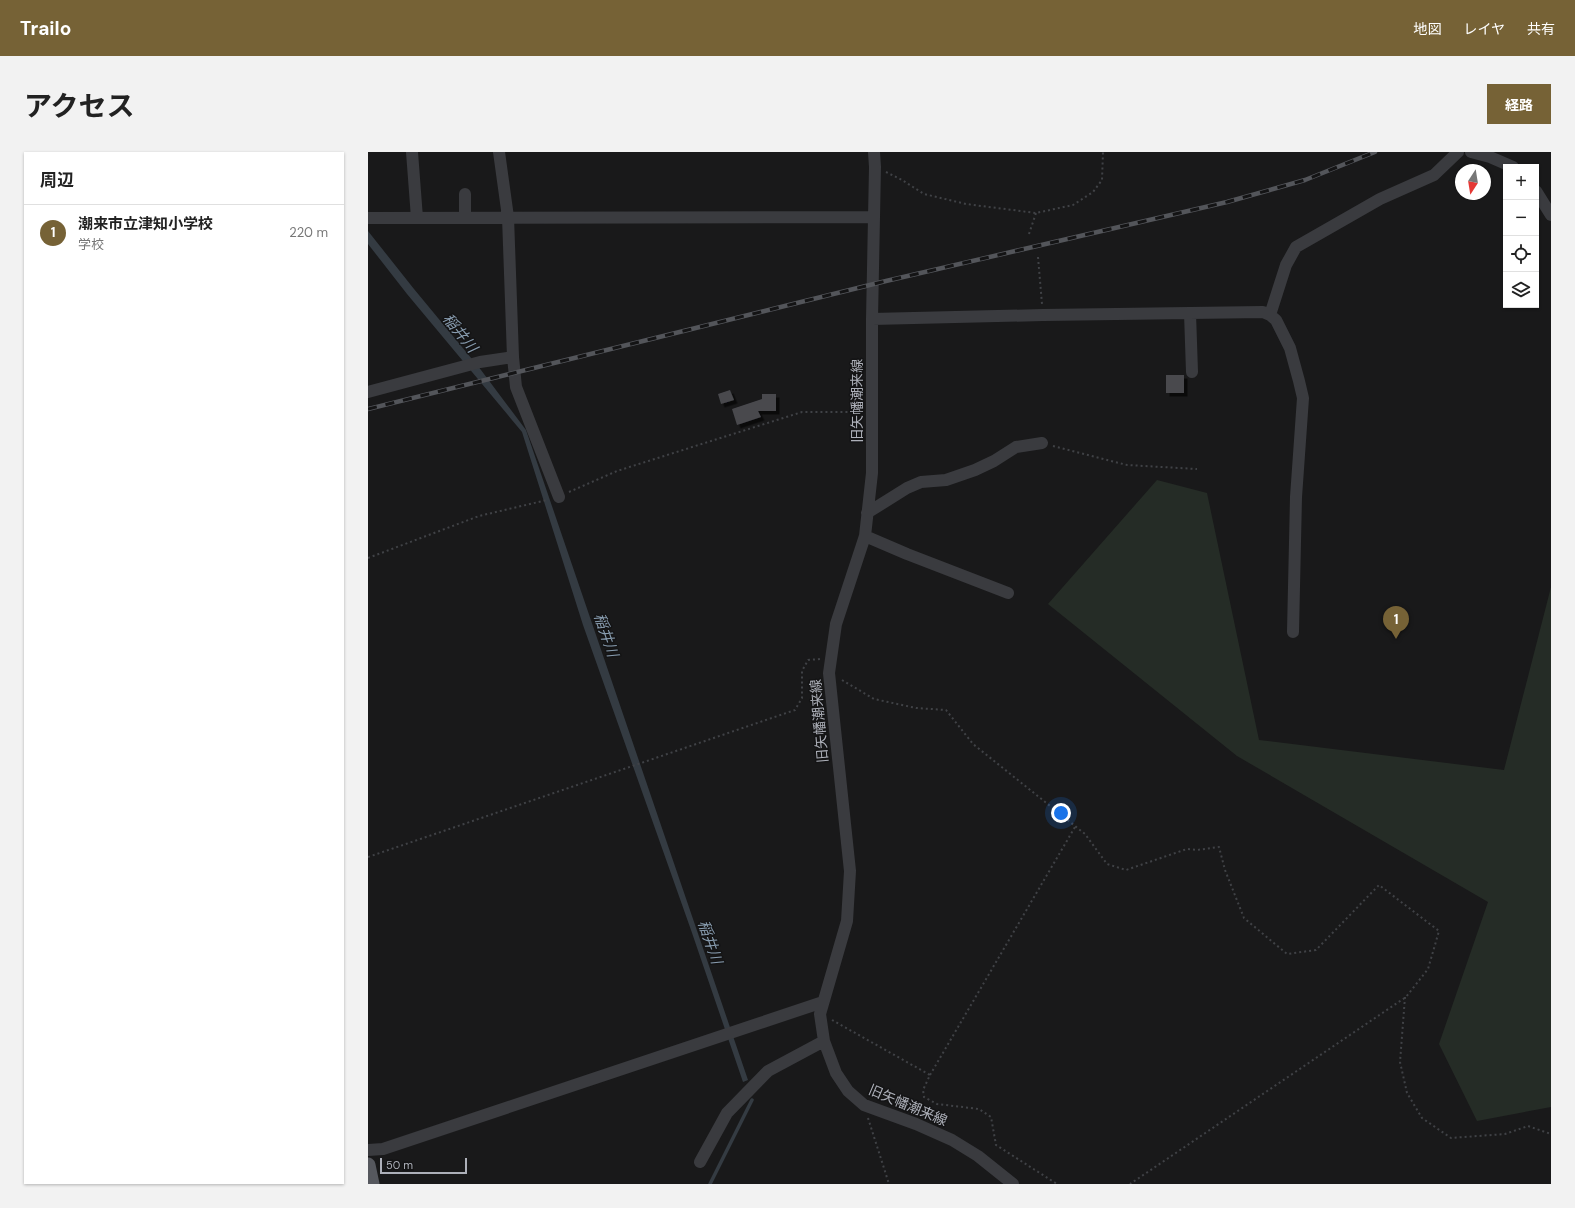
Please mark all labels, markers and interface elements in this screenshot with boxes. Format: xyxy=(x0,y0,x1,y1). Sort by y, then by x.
text: Trailo xyxy=(20,16,71,41)
text: 地図 xyxy=(1413,20,1441,38)
text: レイヤ xyxy=(1463,20,1505,38)
text: 共有 xyxy=(1527,20,1555,38)
button: 経路 xyxy=(1487,84,1551,124)
text: アクセス xyxy=(24,88,135,125)
north arrow xyxy=(1455,164,1491,200)
map controls xyxy=(1503,164,1539,308)
button: + xyxy=(1503,164,1539,200)
text: 周辺 xyxy=(40,169,74,191)
button: − xyxy=(1503,200,1539,236)
text: 潮来市立津知小学校 xyxy=(78,214,213,234)
text: 1 xyxy=(51,224,55,241)
text: 220 m xyxy=(289,224,328,241)
text: 学校 xyxy=(78,236,104,253)
button: locate xyxy=(1503,236,1539,272)
button: layers xyxy=(1503,272,1539,308)
water label: 稲井川 xyxy=(438,309,483,358)
street label: 旧矢幡潮来線 xyxy=(848,359,866,443)
pin: 1 xyxy=(1383,606,1409,639)
water label: 稲井川 xyxy=(589,610,623,661)
street label: 旧矢幡潮来線 xyxy=(806,678,832,764)
your location xyxy=(1051,803,1071,823)
water label: 稲井川 xyxy=(693,917,727,968)
street label: 旧矢幡潮来線 xyxy=(866,1080,950,1130)
scale bar xyxy=(380,1156,467,1175)
text: 50 m xyxy=(386,1158,413,1172)

